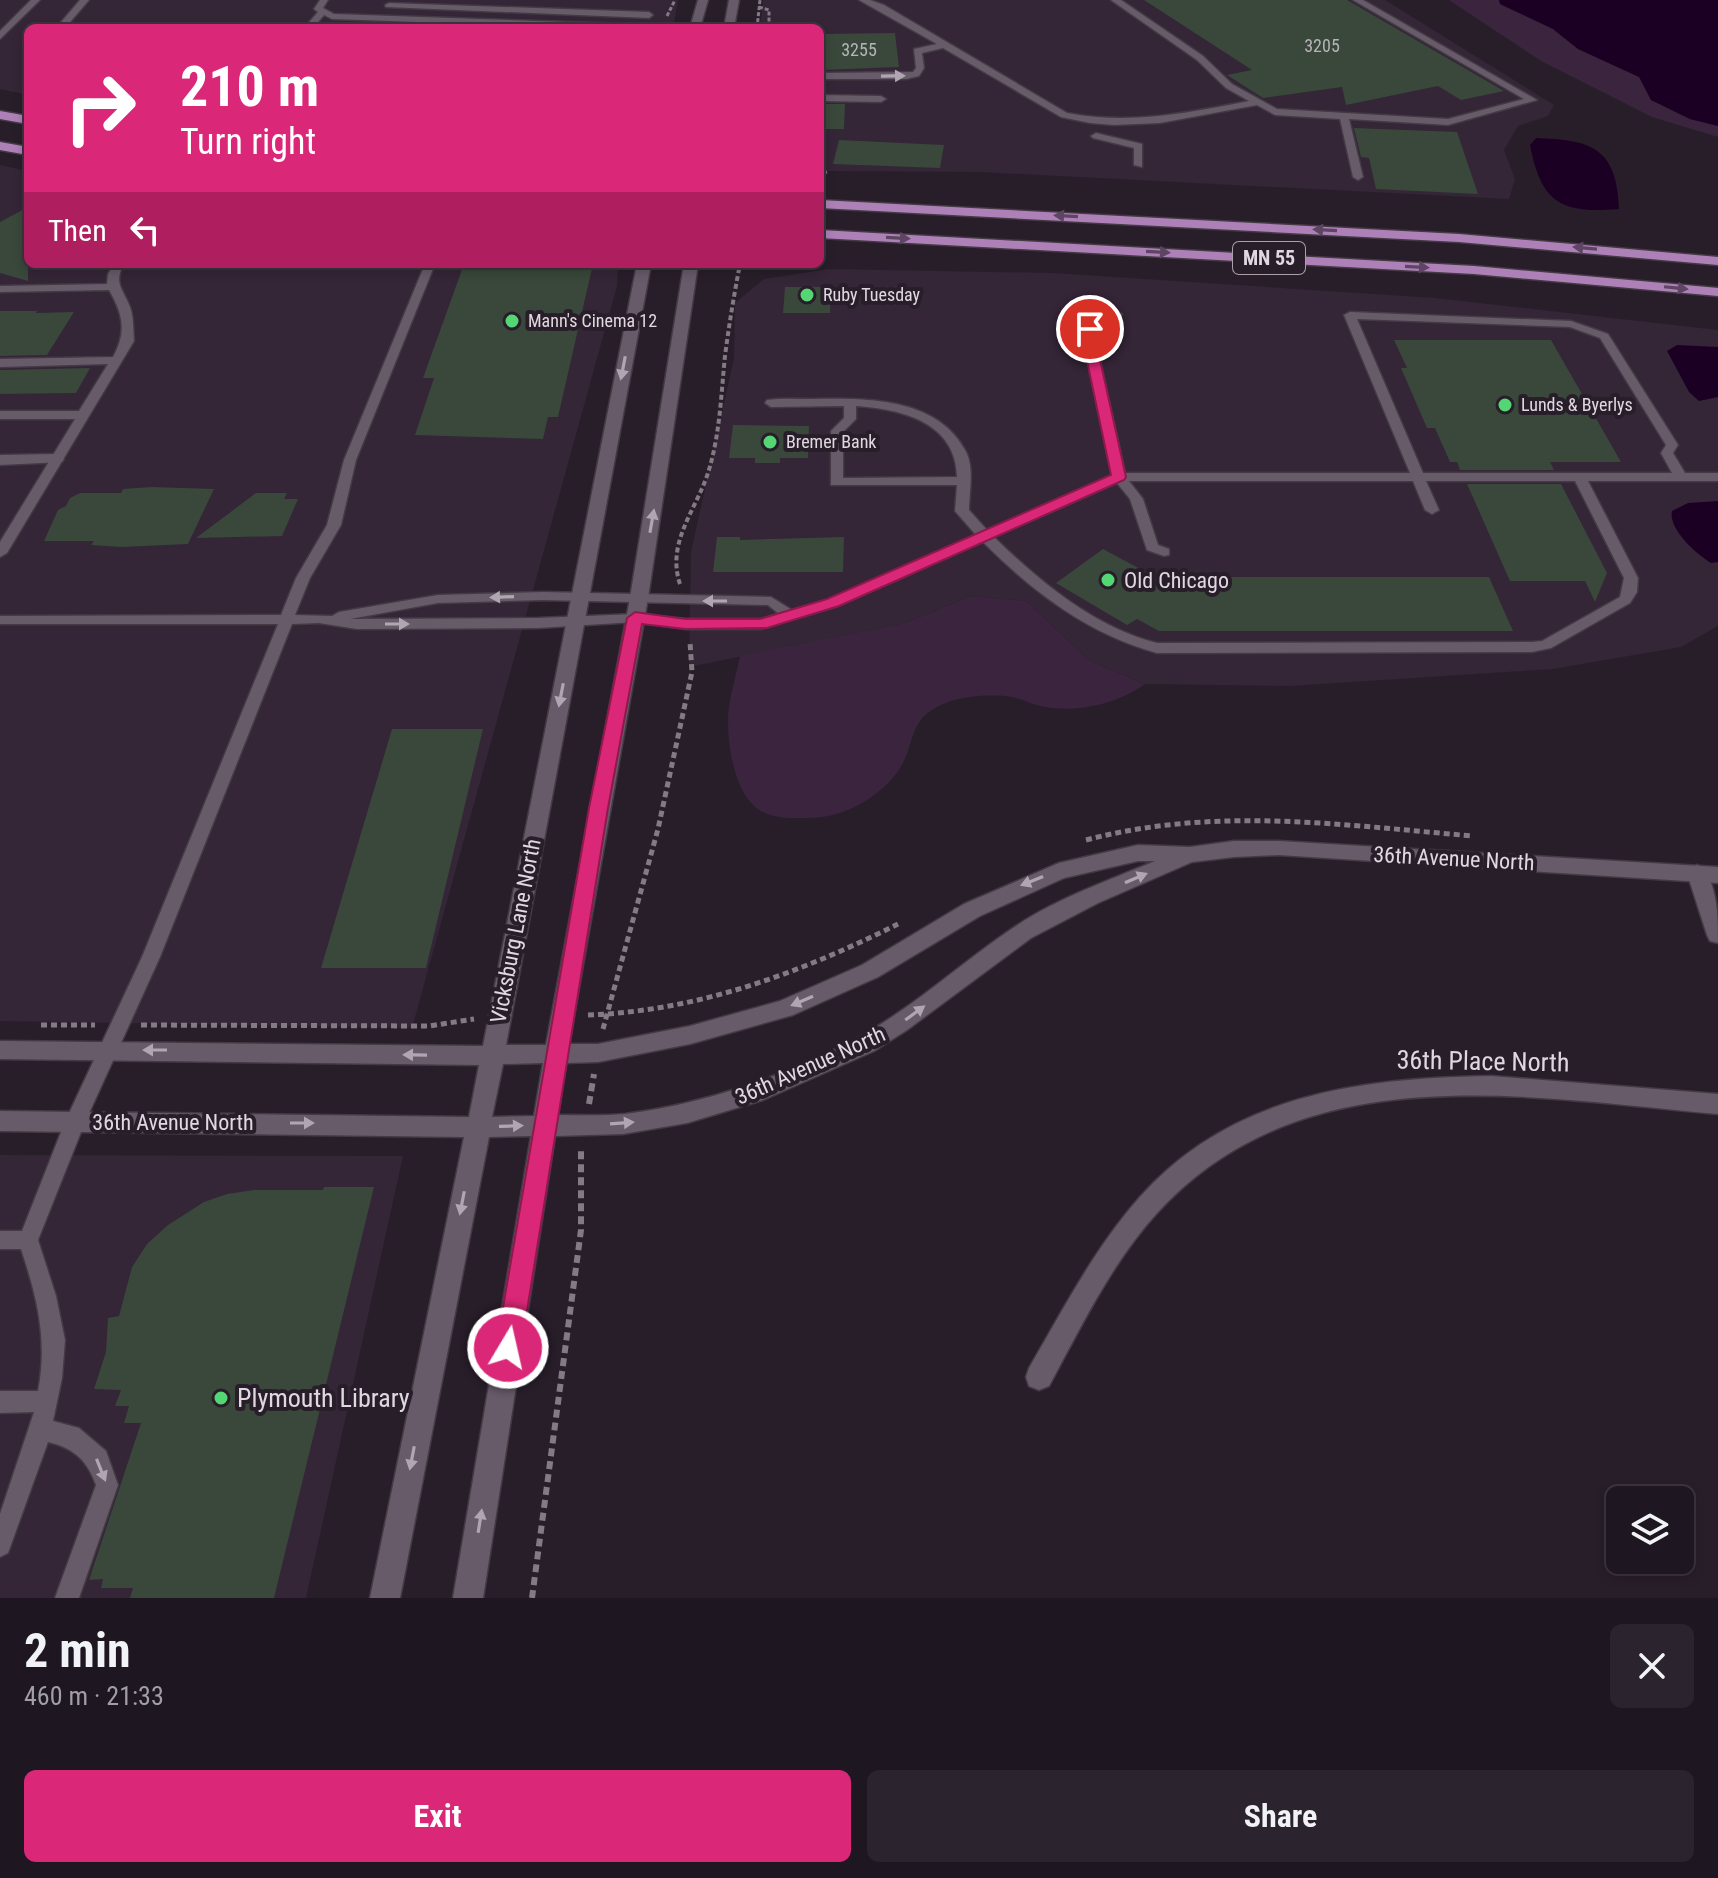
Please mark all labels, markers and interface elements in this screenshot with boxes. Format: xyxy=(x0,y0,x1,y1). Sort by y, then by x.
house number: 3205 xyxy=(1304,35,1340,56)
house number: 3255 xyxy=(841,39,877,60)
text: 210 m xyxy=(180,54,319,120)
icon: right xyxy=(48,56,152,160)
one-way arrow xyxy=(881,70,906,82)
text: Turn right xyxy=(180,121,316,163)
icon: left xyxy=(123,208,167,252)
one-way arrow xyxy=(1053,210,1078,223)
text: Then xyxy=(48,213,107,248)
one-way arrow xyxy=(1312,223,1337,236)
one-way arrow xyxy=(886,232,911,245)
one-way arrow xyxy=(1572,241,1597,254)
road number: MN 55 xyxy=(1233,242,1305,274)
one-way arrow xyxy=(1146,246,1171,259)
one-way arrow xyxy=(1405,260,1430,273)
one-way arrow xyxy=(1664,281,1689,294)
place label: Ruby Tuesday xyxy=(823,284,921,305)
marker: Ruby Tuesday xyxy=(798,286,816,304)
pin xyxy=(1056,295,1124,363)
icon: arrive xyxy=(1068,307,1112,351)
place label: Mann's Cinema 12 xyxy=(528,310,657,331)
marker: Mann's Cinema 12 xyxy=(503,312,521,330)
one-way arrow xyxy=(617,356,629,381)
place label: Lunds & Byerlys xyxy=(1521,394,1633,415)
marker: Lunds & Byerlys xyxy=(1496,396,1514,414)
place label: Bremer Bank xyxy=(786,431,876,452)
marker: Bremer Bank xyxy=(761,433,779,451)
one-way arrow xyxy=(646,508,658,533)
place label: Old Chicago xyxy=(1124,568,1229,593)
marker: Old Chicago xyxy=(1099,571,1117,589)
one-way arrow xyxy=(489,591,514,604)
one-way arrow xyxy=(702,595,727,607)
one-way arrow xyxy=(385,618,410,630)
one-way arrow xyxy=(554,683,567,708)
street label: Vicksburg Lane North xyxy=(485,837,546,1025)
street label: 36th Avenue North xyxy=(1373,842,1535,875)
one-way arrow xyxy=(1124,872,1147,885)
one-way arrow xyxy=(1020,875,1044,888)
one-way arrow xyxy=(790,995,814,1008)
one-way arrow xyxy=(904,1005,926,1021)
street label: 36th Avenue North xyxy=(731,1021,889,1110)
one-way arrow xyxy=(142,1044,167,1056)
street label: 36th Place North xyxy=(1396,1044,1570,1078)
one-way arrow xyxy=(402,1049,427,1061)
street label: 36th Avenue North xyxy=(92,1110,254,1135)
one-way arrow xyxy=(610,1116,635,1129)
one-way arrow xyxy=(290,1117,315,1129)
one-way arrow xyxy=(499,1119,524,1132)
one-way arrow xyxy=(456,1191,468,1216)
position arrow xyxy=(466,1306,550,1390)
place label: Plymouth Library xyxy=(237,1383,410,1413)
marker: Plymouth Library xyxy=(212,1389,230,1407)
one-way arrow xyxy=(405,1446,418,1471)
one-way arrow xyxy=(95,1458,108,1482)
map controls xyxy=(1606,1486,1694,1574)
button: layers xyxy=(1606,1486,1694,1574)
one-way arrow xyxy=(474,1508,487,1533)
text: 2 min xyxy=(24,1622,131,1679)
button: close xyxy=(1610,1624,1694,1708)
text: 460 m · 21:33 xyxy=(24,1681,164,1711)
button: Exit xyxy=(24,1770,851,1862)
button: Share xyxy=(867,1770,1694,1862)

